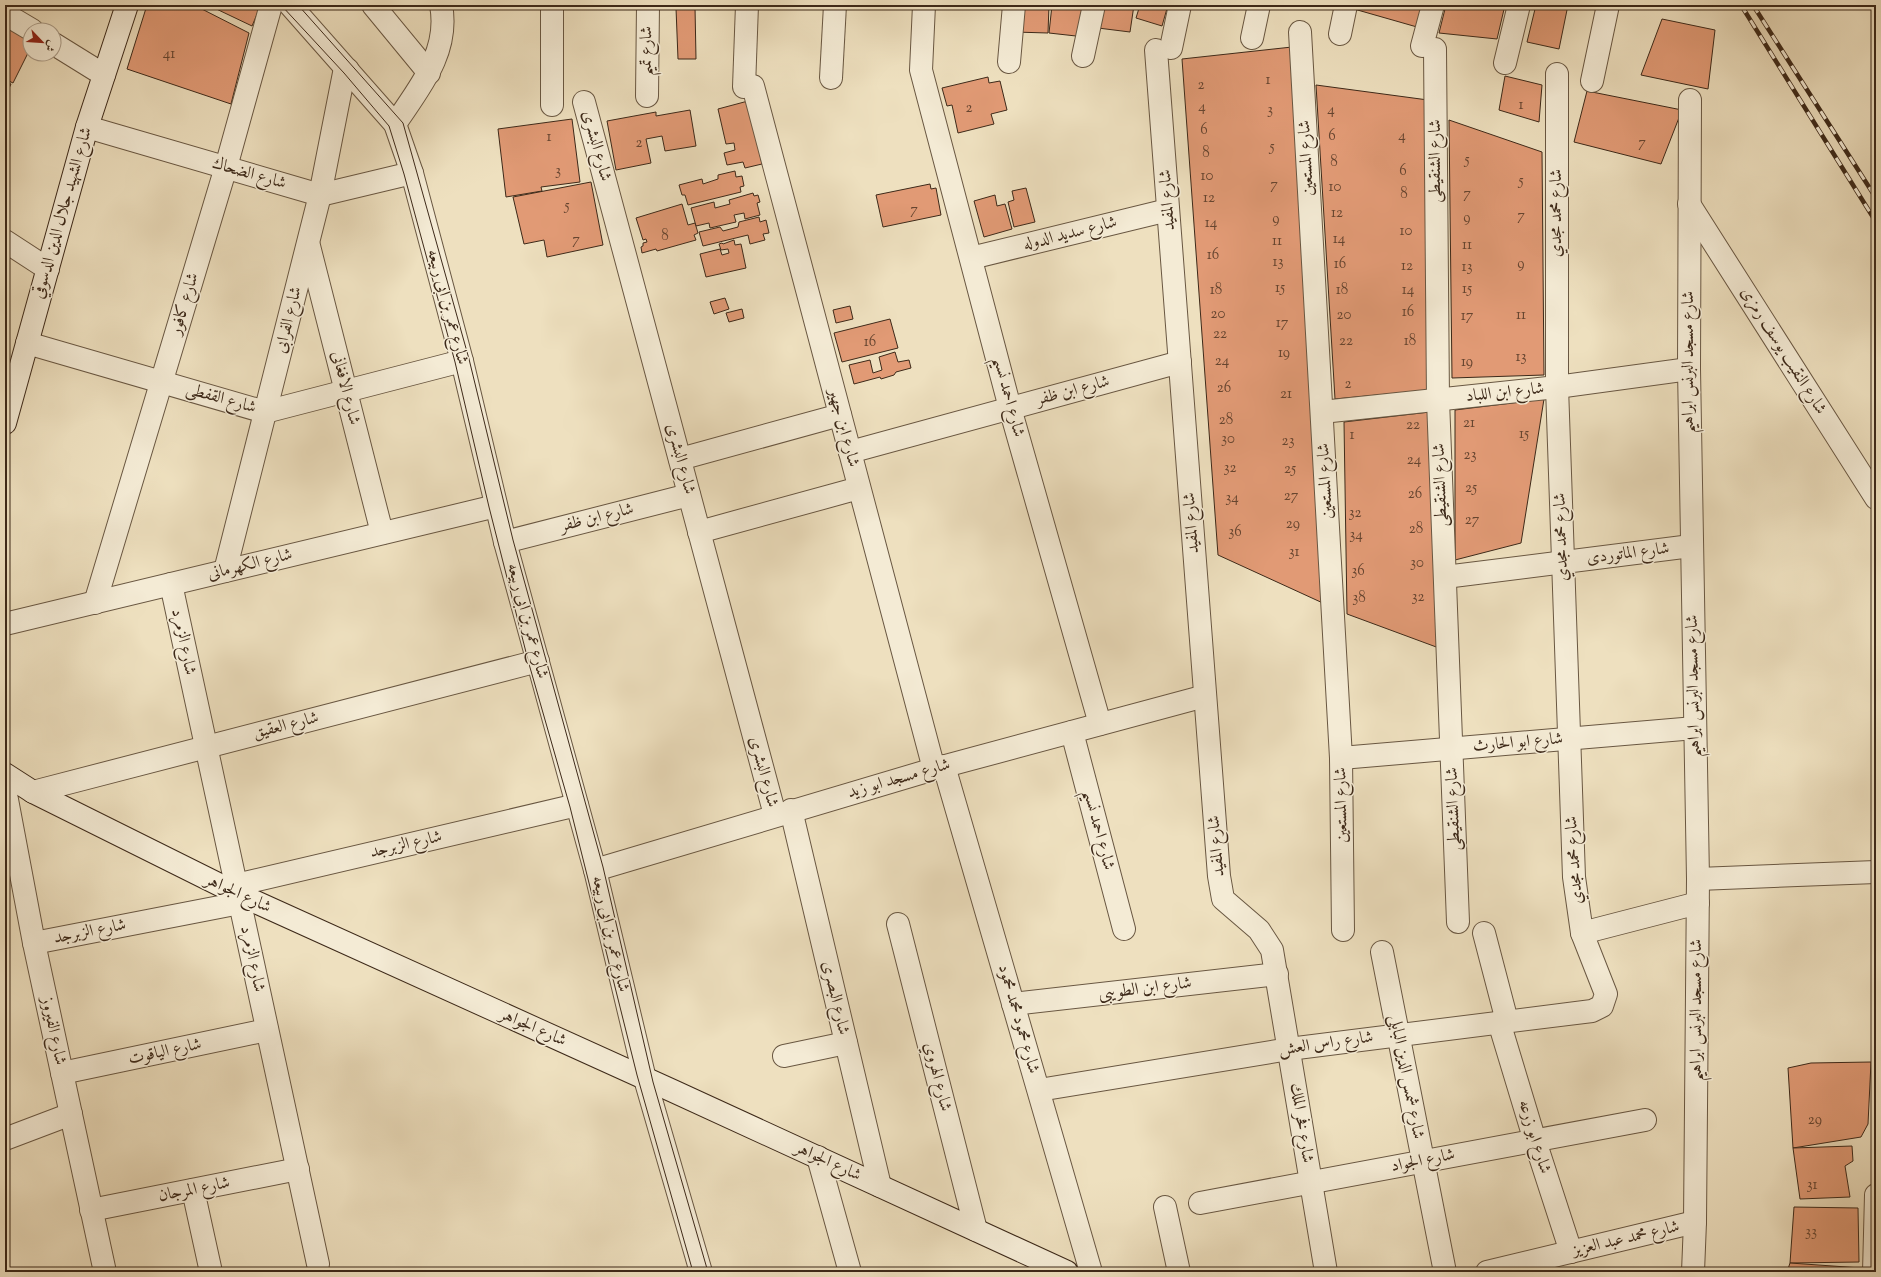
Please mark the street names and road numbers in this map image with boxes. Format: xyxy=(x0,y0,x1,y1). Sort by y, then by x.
street label: شارع تميم xyxy=(635,26,662,76)
street label: شارع البشرى xyxy=(575,108,617,184)
street label: شارع الشنقيطى xyxy=(1424,119,1448,203)
street label: شارع المستعين xyxy=(1293,120,1321,196)
street label: شارع الشهيد جلال الدين الدسوقي xyxy=(27,124,100,302)
street label: شارع الضحاك xyxy=(209,152,289,196)
street label: شارع المفيد xyxy=(1154,169,1182,231)
street label: شارع محمد مجدي xyxy=(1545,169,1569,257)
street label: شارع سديد الدوله xyxy=(1021,211,1119,257)
street label: شارع عمر بن ابى ربيعه xyxy=(420,247,474,367)
street label: شارع كافور xyxy=(164,270,206,340)
street label: شارع النقيب يوسف رمزى xyxy=(1734,283,1832,419)
street label: شارع الفرابى xyxy=(269,284,309,356)
street label: شارع مسجد البرنس ابراهيم xyxy=(1677,291,1704,433)
street label: شارع الافغانى xyxy=(324,349,366,427)
street label: شارع احمد نسيم xyxy=(983,354,1030,441)
street label: شارع ابن ظفر xyxy=(1032,370,1112,413)
street label: شارع ابن اللباد xyxy=(1464,377,1546,409)
street label: شارع القفطى xyxy=(183,378,259,420)
street label: شارع ابن جهير xyxy=(821,384,865,470)
street label: شارع البشرى xyxy=(659,421,701,497)
street label: شارع المستعين xyxy=(1312,443,1340,519)
street label: شارع الشنقيطى xyxy=(1428,443,1454,527)
street label: شارع المفيد xyxy=(1178,492,1206,554)
street label: شارع محمد مجدي xyxy=(1548,492,1576,582)
street label: شارع ابن ظفر xyxy=(556,497,636,539)
street label: شارع الماتوردى xyxy=(1585,537,1671,571)
street label: شارع الكهرمانى xyxy=(205,543,295,587)
street label: شارع عمر بن ابى ربيعه xyxy=(500,561,554,681)
street label: شارع الزمرد xyxy=(164,607,202,677)
street label: شارع مسجد البرنس ابراهيم xyxy=(1681,615,1710,757)
street label: شارع العقيق xyxy=(251,706,321,746)
street label: شارع ابو الحارث xyxy=(1472,727,1564,759)
street label: شارع البشرى xyxy=(742,734,784,810)
street label: شارع مسجد ابو زيد xyxy=(845,753,953,805)
street label: شارع المستعين xyxy=(1329,767,1355,843)
street label: شارع الشنقيطى xyxy=(1441,767,1467,851)
street label: شارع احمد نسيم xyxy=(1073,787,1120,874)
street label: شارع المفيد xyxy=(1202,814,1232,878)
street label: شارع محمد مجدي xyxy=(1560,815,1590,905)
street label: شارع الزبرجد xyxy=(368,825,444,865)
street label: شارع الجواهر xyxy=(199,867,275,920)
street label: شارع عمر بن ابى ربيعه xyxy=(585,874,635,994)
street label: شارع الزبرجد xyxy=(52,913,128,951)
street label: شارع الزمرد xyxy=(233,924,271,994)
street label: شارع مسجد البرنس ابراهيم xyxy=(1685,939,1712,1081)
street label: شارع البصرى xyxy=(815,959,855,1037)
street label: شارع محمود محمد محمود xyxy=(991,962,1045,1076)
street label: شارع ابن الطويبى xyxy=(1097,971,1193,1007)
street label: شارع الفيروز xyxy=(34,993,72,1067)
street label: شارع الجواهر xyxy=(494,1002,570,1053)
street label: شارع شمس الدين البابلى xyxy=(1382,1013,1430,1141)
street label: شارع راس العش xyxy=(1277,1025,1375,1063)
street label: شارع الياقوت xyxy=(126,1033,204,1071)
street label: شارع الهروي xyxy=(917,1040,957,1114)
street label: شارع فخر الملك xyxy=(1283,1081,1319,1165)
street label: شارع ابو زرعه xyxy=(1511,1097,1557,1177)
street label: شارع الجواهر xyxy=(789,1135,865,1188)
street label: شارع الجواد xyxy=(1389,1143,1457,1179)
street label: شارع المرجان xyxy=(156,1171,232,1209)
street label: شارع محمد عبد العزيز xyxy=(1568,1215,1682,1263)

